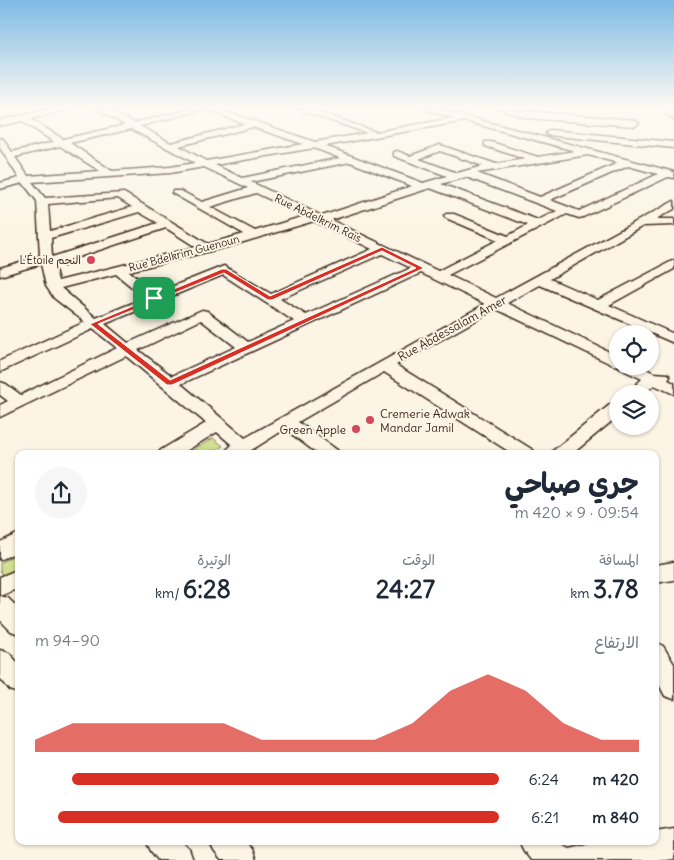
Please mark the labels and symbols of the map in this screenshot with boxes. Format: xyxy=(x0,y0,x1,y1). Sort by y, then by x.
street label: Rue Abdelkrim Raïs xyxy=(272,191,364,245)
street label: Rue Bdelkrim Guenoun xyxy=(127,231,241,275)
place label: L'Étoile النجم xyxy=(19,252,81,269)
marker: L'Étoile النجم xyxy=(85,254,97,266)
pin xyxy=(133,277,175,319)
street label: Rue Abdessalam Amer xyxy=(395,292,509,364)
place label: Cremerie Adwak Mandar Jamil xyxy=(380,406,470,435)
marker: Cremerie Adwak Mandar Jamil xyxy=(364,414,376,426)
place label: Green Apple xyxy=(280,422,346,437)
marker: Green Apple xyxy=(350,423,362,435)

